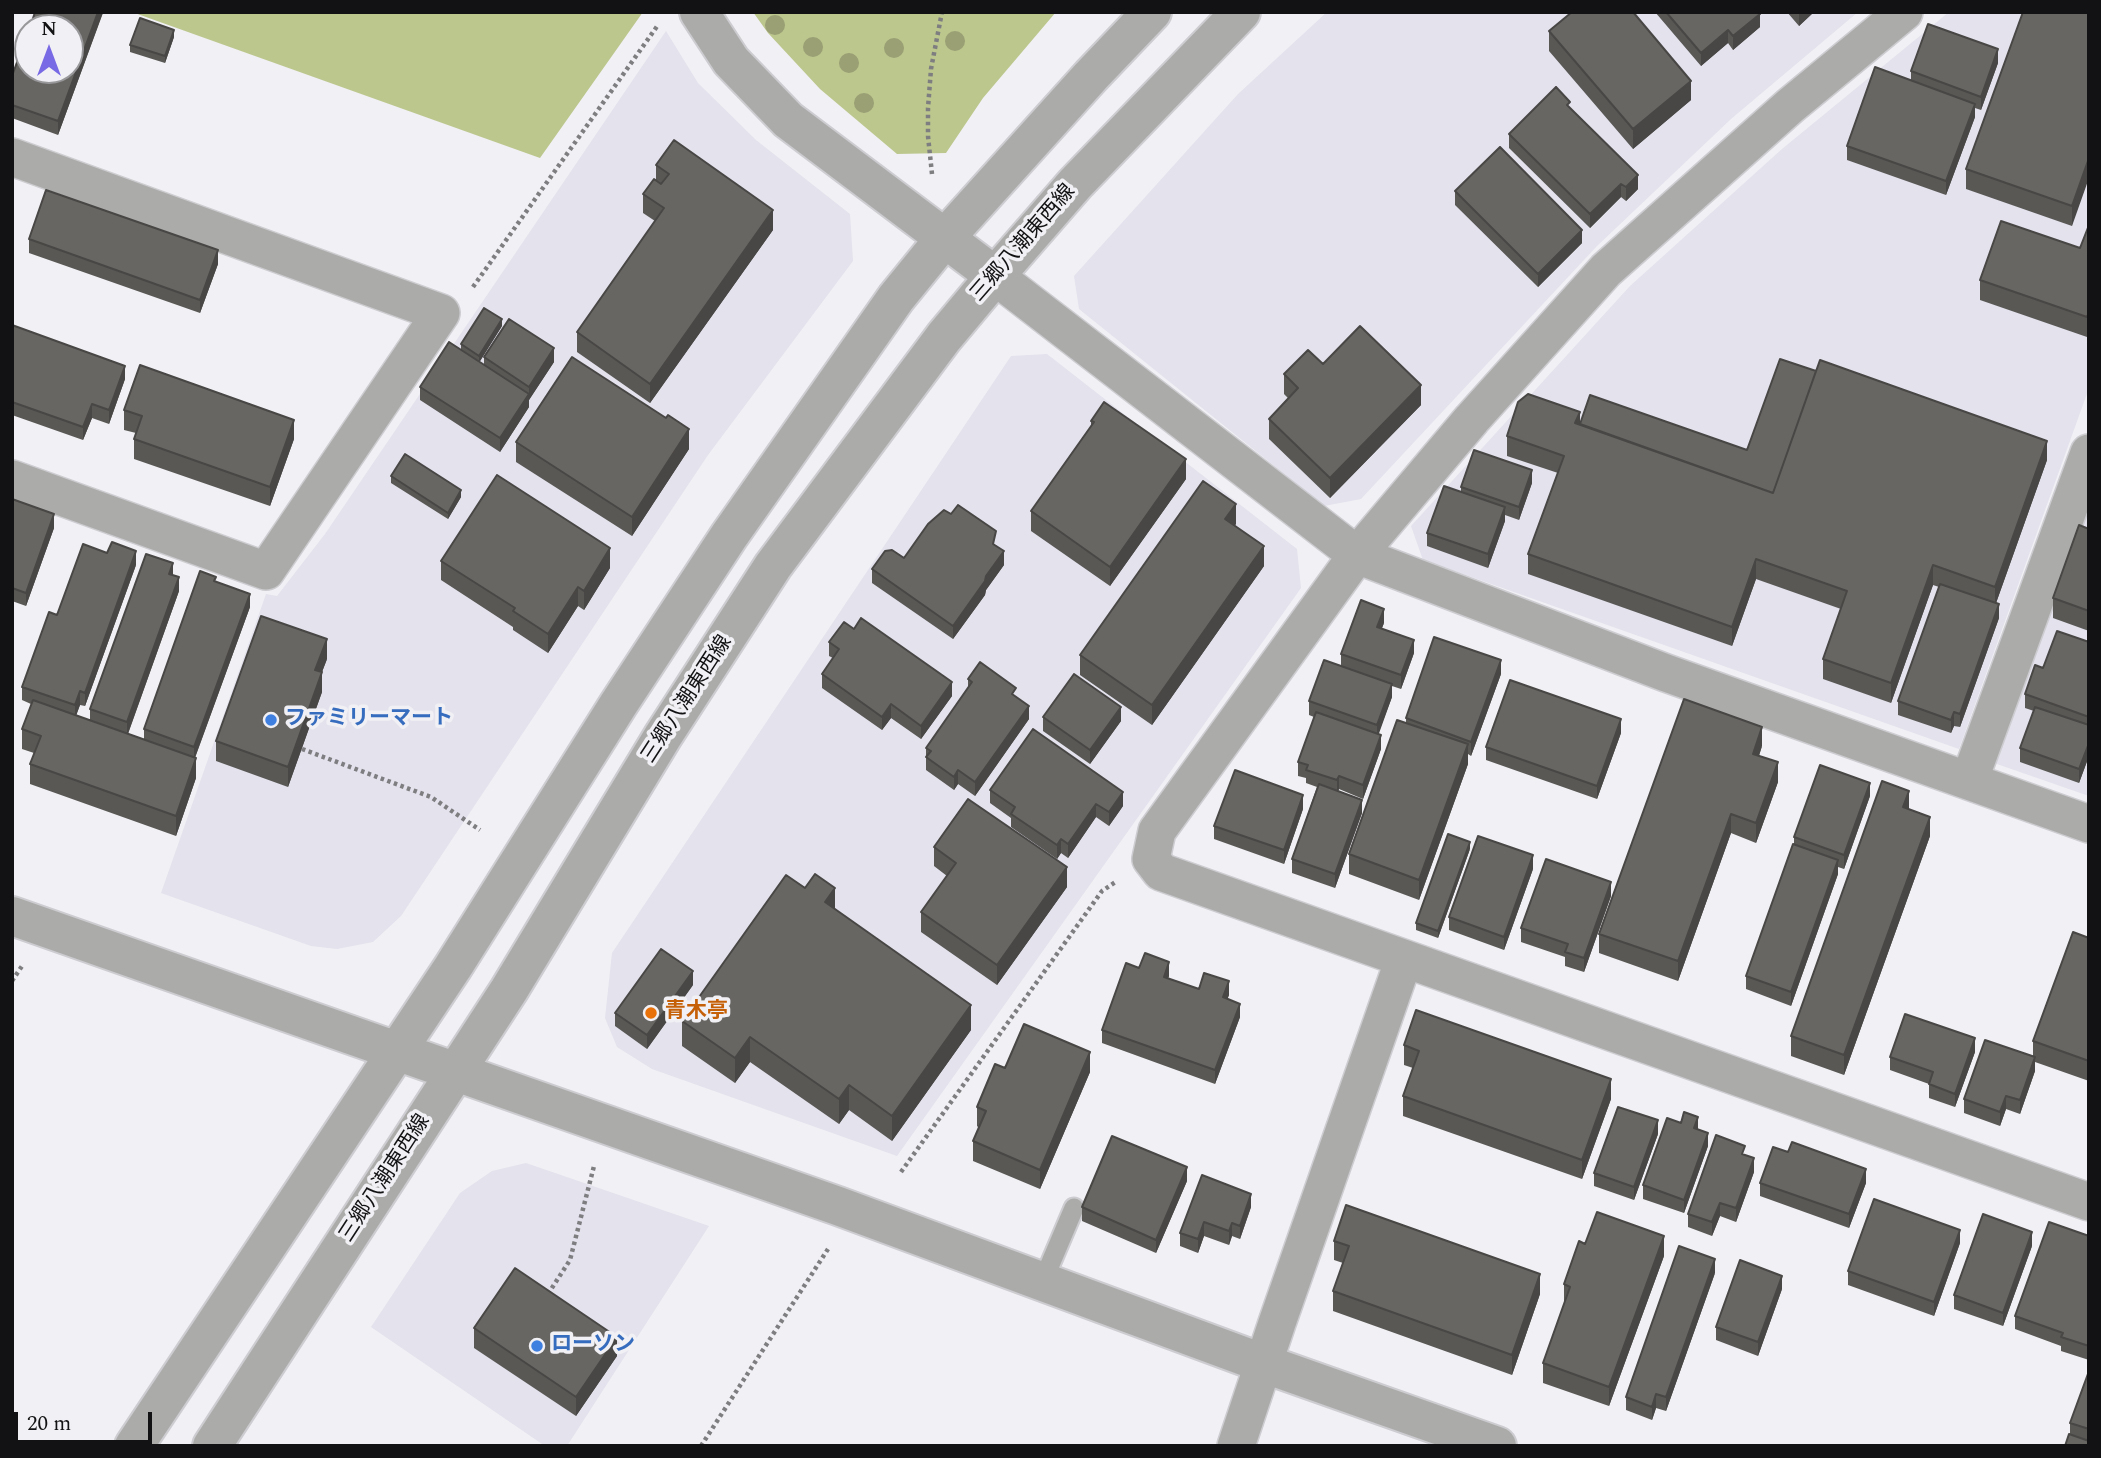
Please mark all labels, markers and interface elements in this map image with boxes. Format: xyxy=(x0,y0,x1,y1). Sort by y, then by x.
north arrow xyxy=(14,14,84,84)
text: N xyxy=(41,15,57,44)
street label: 三郷八潮東西線 xyxy=(966,180,1082,308)
street label: 三郷八潮東西線 xyxy=(637,631,739,769)
place label: ファミリーマート xyxy=(285,707,453,733)
marker: ファミリーマート xyxy=(263,712,279,728)
place label: 青木亭 xyxy=(665,1000,728,1026)
marker: 青木亭 xyxy=(643,1005,659,1021)
street label: 三郷八潮東西線 xyxy=(335,1110,437,1248)
place label: ローソン xyxy=(551,1333,635,1359)
marker: ローソン xyxy=(529,1338,545,1354)
scale bar xyxy=(18,1398,156,1442)
text: 20 m xyxy=(27,1408,71,1440)

